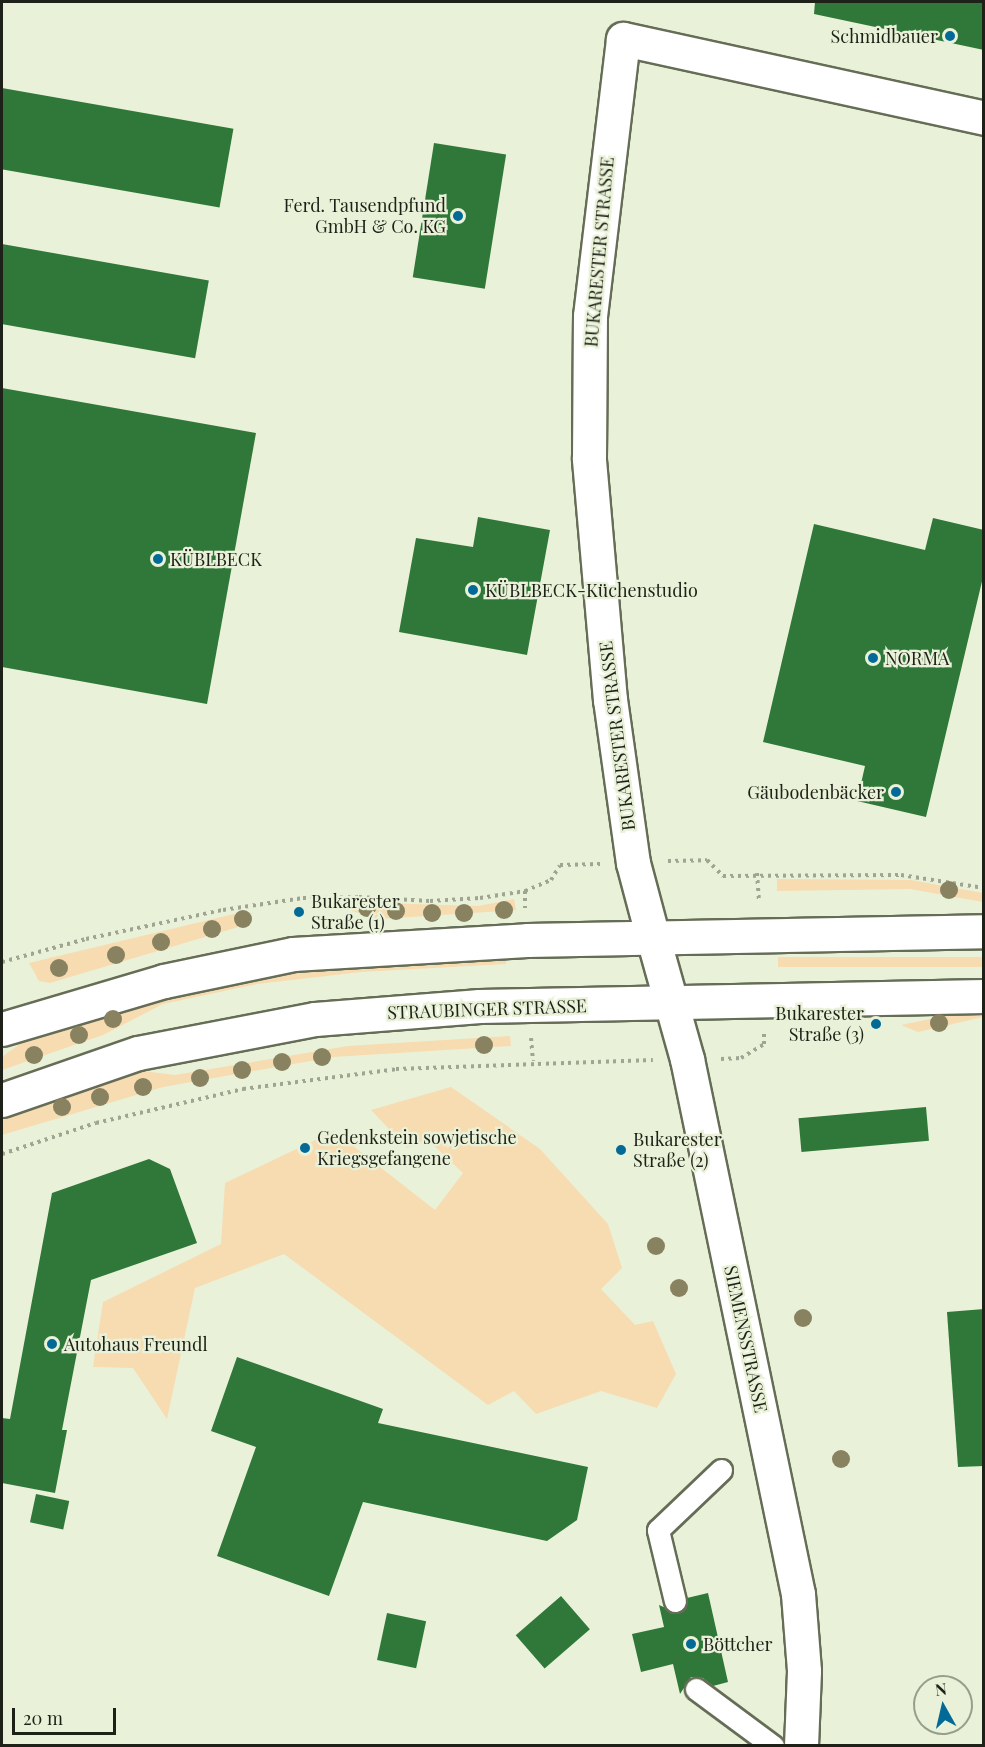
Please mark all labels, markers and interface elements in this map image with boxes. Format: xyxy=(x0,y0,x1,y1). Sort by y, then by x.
place label: Schmidbauer xyxy=(831,25,938,47)
marker: Schmidbauer xyxy=(943,29,957,43)
street label: BUKARESTER STRASSE xyxy=(580,156,618,348)
place label: Ferd. Tausendpfund GmbH & Co. KG xyxy=(283,195,446,238)
marker: Ferd. Tausendpfund GmbH & Co. KG xyxy=(451,209,465,223)
place label: KÜBLBECK xyxy=(170,548,262,570)
marker: KÜBLBECK xyxy=(151,552,165,566)
place label: KÜBLBECK-Küchenstudio xyxy=(485,579,698,601)
marker: KÜBLBECK-Küchenstudio xyxy=(466,583,480,597)
street label: BUKARESTER STRASSE xyxy=(595,640,639,832)
place label: NORMA xyxy=(885,647,949,669)
marker: NORMA xyxy=(866,651,880,665)
place label: Gäubodenbäcker xyxy=(747,781,884,803)
marker: Gäubodenbäcker xyxy=(889,785,903,799)
place label: Bukarester Straße (1) xyxy=(311,891,400,934)
marker: Bukarester Straße (1) xyxy=(292,905,306,919)
street label: STRAUBINGER STRASSE xyxy=(387,995,587,1023)
place label: Bukarester Straße (3) xyxy=(775,1003,864,1046)
marker: Bukarester Straße (3) xyxy=(869,1017,883,1031)
place label: Gedenkstein sowjetische Kriegsgefangene xyxy=(317,1127,517,1170)
place label: Bukarester Straße (2) xyxy=(633,1129,722,1172)
marker: Gedenkstein sowjetische Kriegsgefangene xyxy=(298,1141,312,1155)
marker: Bukarester Straße (2) xyxy=(614,1143,628,1157)
street label: SIEMENSSTRASSE xyxy=(720,1263,772,1415)
place label: Autohaus Freundl xyxy=(64,1333,208,1355)
marker: Autohaus Freundl xyxy=(45,1337,59,1351)
place label: Böttcher xyxy=(703,1633,773,1655)
marker: Böttcher xyxy=(684,1637,698,1651)
north arrow xyxy=(913,1675,973,1735)
text: N xyxy=(934,1677,948,1700)
scale bar xyxy=(15,1696,118,1734)
text: 20 m xyxy=(23,1706,63,1730)

